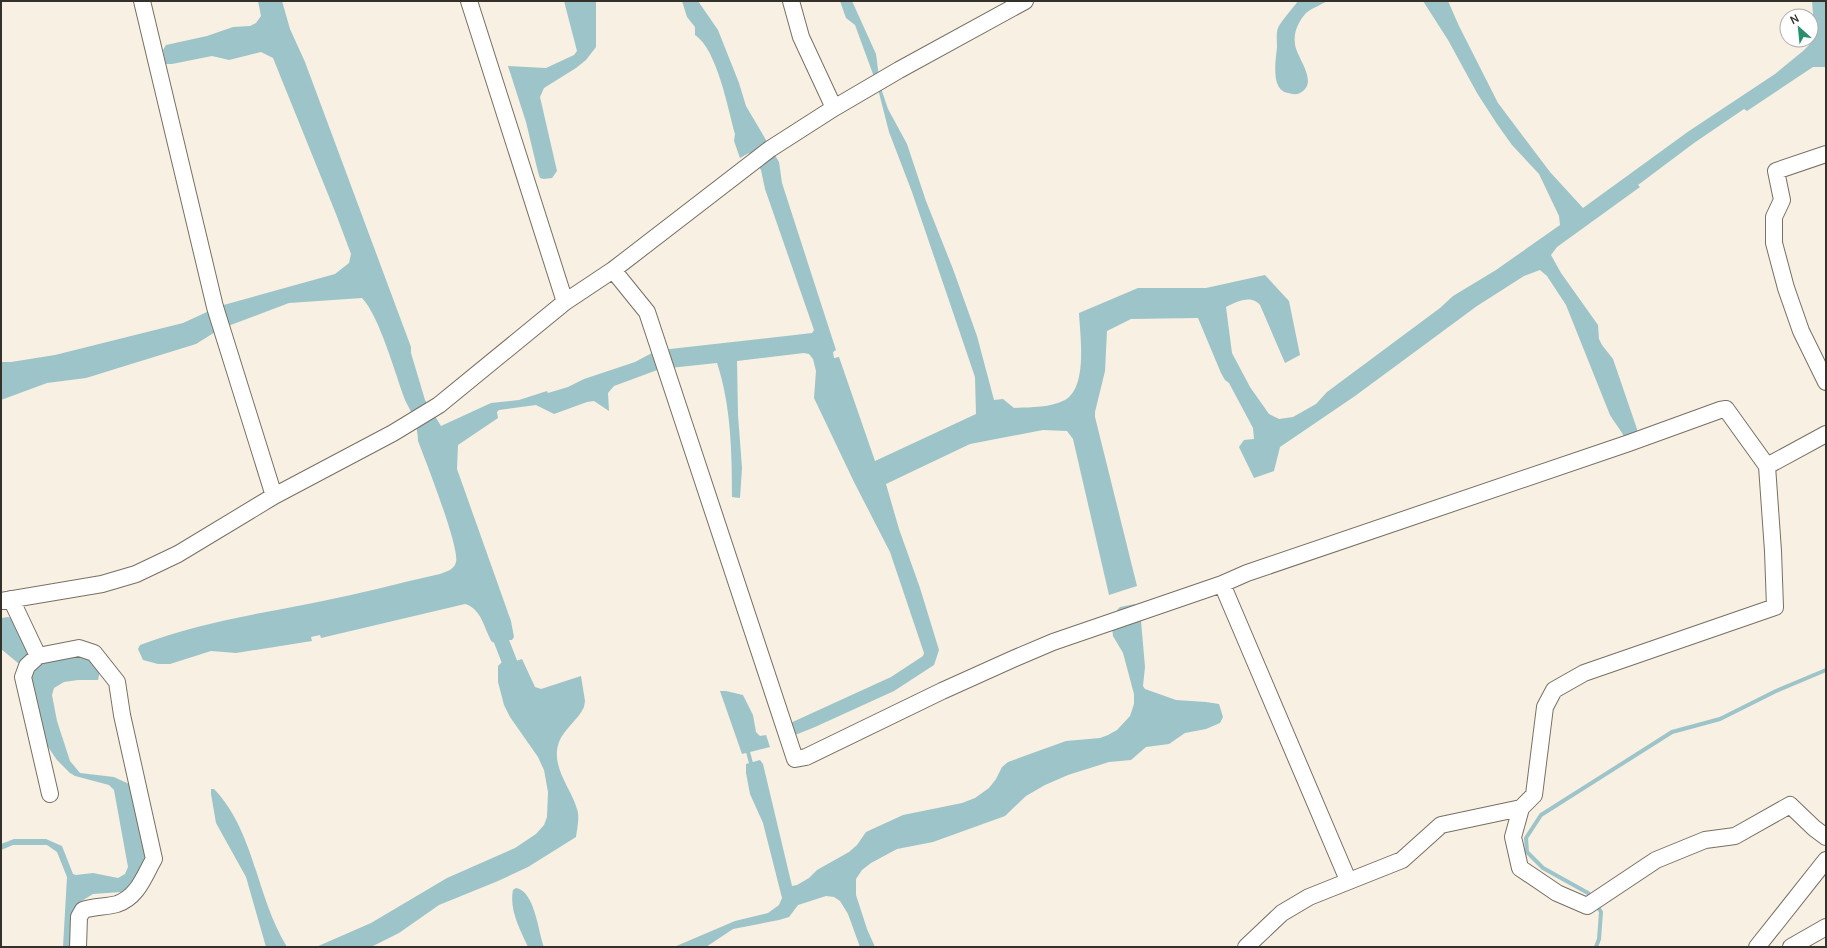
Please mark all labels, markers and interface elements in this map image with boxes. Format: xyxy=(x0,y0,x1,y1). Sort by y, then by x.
north arrow xyxy=(1779,8,1819,48)
text: N xyxy=(1787,10,1801,27)

